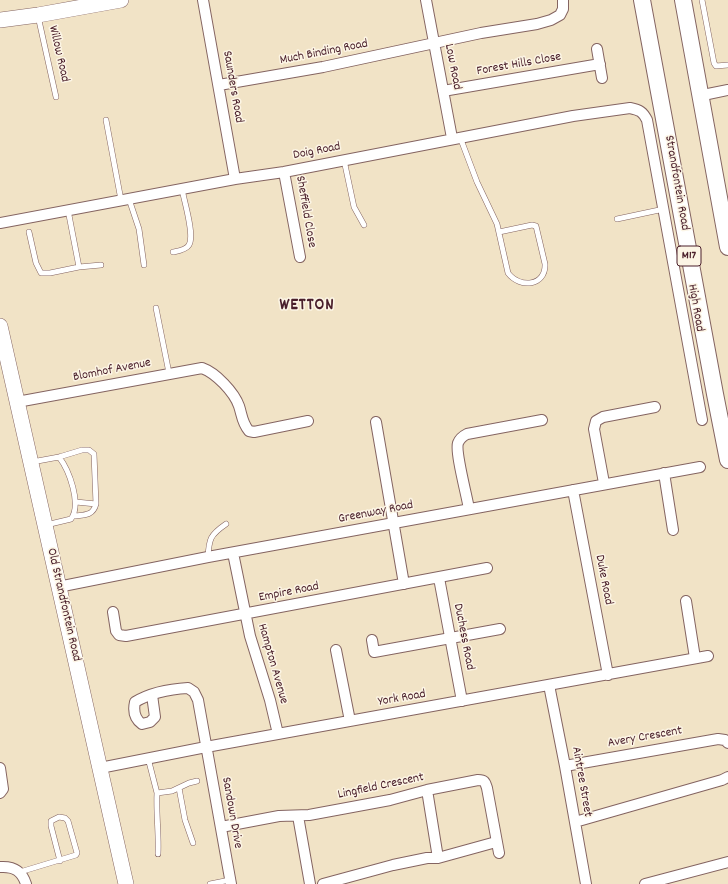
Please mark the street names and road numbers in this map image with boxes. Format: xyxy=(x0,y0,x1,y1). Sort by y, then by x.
street label: Willow Road xyxy=(44,24,72,84)
street label: Much Binding Road xyxy=(279,37,369,69)
street label: Low Road xyxy=(440,43,464,91)
street label: Saunders Road xyxy=(218,50,246,124)
street label: Forest Hills Close xyxy=(476,50,562,80)
street label: Strandfontein Road xyxy=(660,134,692,232)
street label: Doig Road xyxy=(292,140,342,164)
street label: Sheffield Close xyxy=(291,175,319,249)
road number: M17 xyxy=(677,246,701,266)
street label: High Road xyxy=(683,283,707,333)
street label: Blomhof Avenue xyxy=(72,356,152,386)
street label: Greenway Road xyxy=(337,498,415,528)
street label: Old Strandfontein Road xyxy=(42,547,84,663)
street label: Duke Road xyxy=(591,554,615,606)
street label: Empire Road xyxy=(258,580,320,606)
street label: Duchess Road xyxy=(449,602,477,672)
street label: Hampton Avenue xyxy=(253,622,291,706)
street label: York Road xyxy=(377,687,427,711)
street label: Avery Crescent xyxy=(606,724,684,752)
street label: Aintree Street xyxy=(567,746,595,818)
street label: Lingfield Crescent xyxy=(337,770,425,804)
street label: Sandown Drive xyxy=(217,776,245,850)

